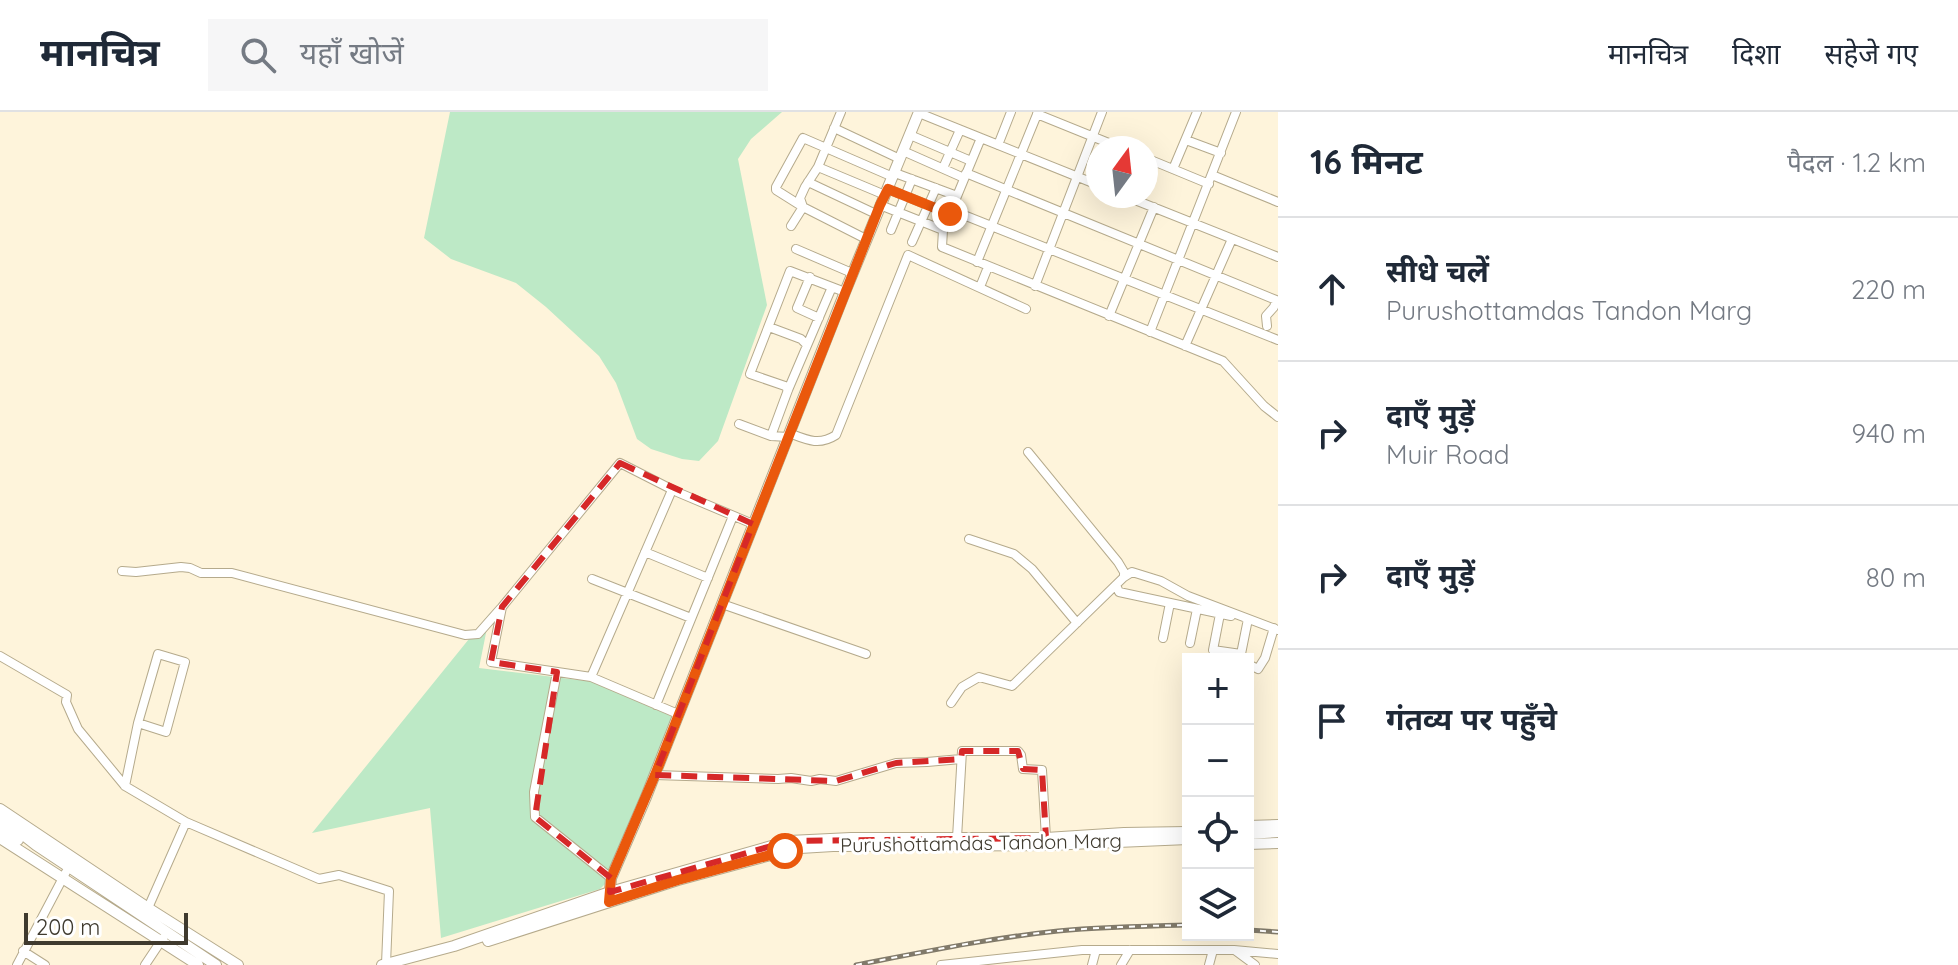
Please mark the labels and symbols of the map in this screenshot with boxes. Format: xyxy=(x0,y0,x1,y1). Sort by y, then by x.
north arrow xyxy=(1086,136,1158,208)
route end xyxy=(932,196,968,232)
street label: Purushottamdas Tandon Marg xyxy=(840,828,1122,857)
route start xyxy=(767,833,803,869)
scale bar xyxy=(24,909,188,945)

